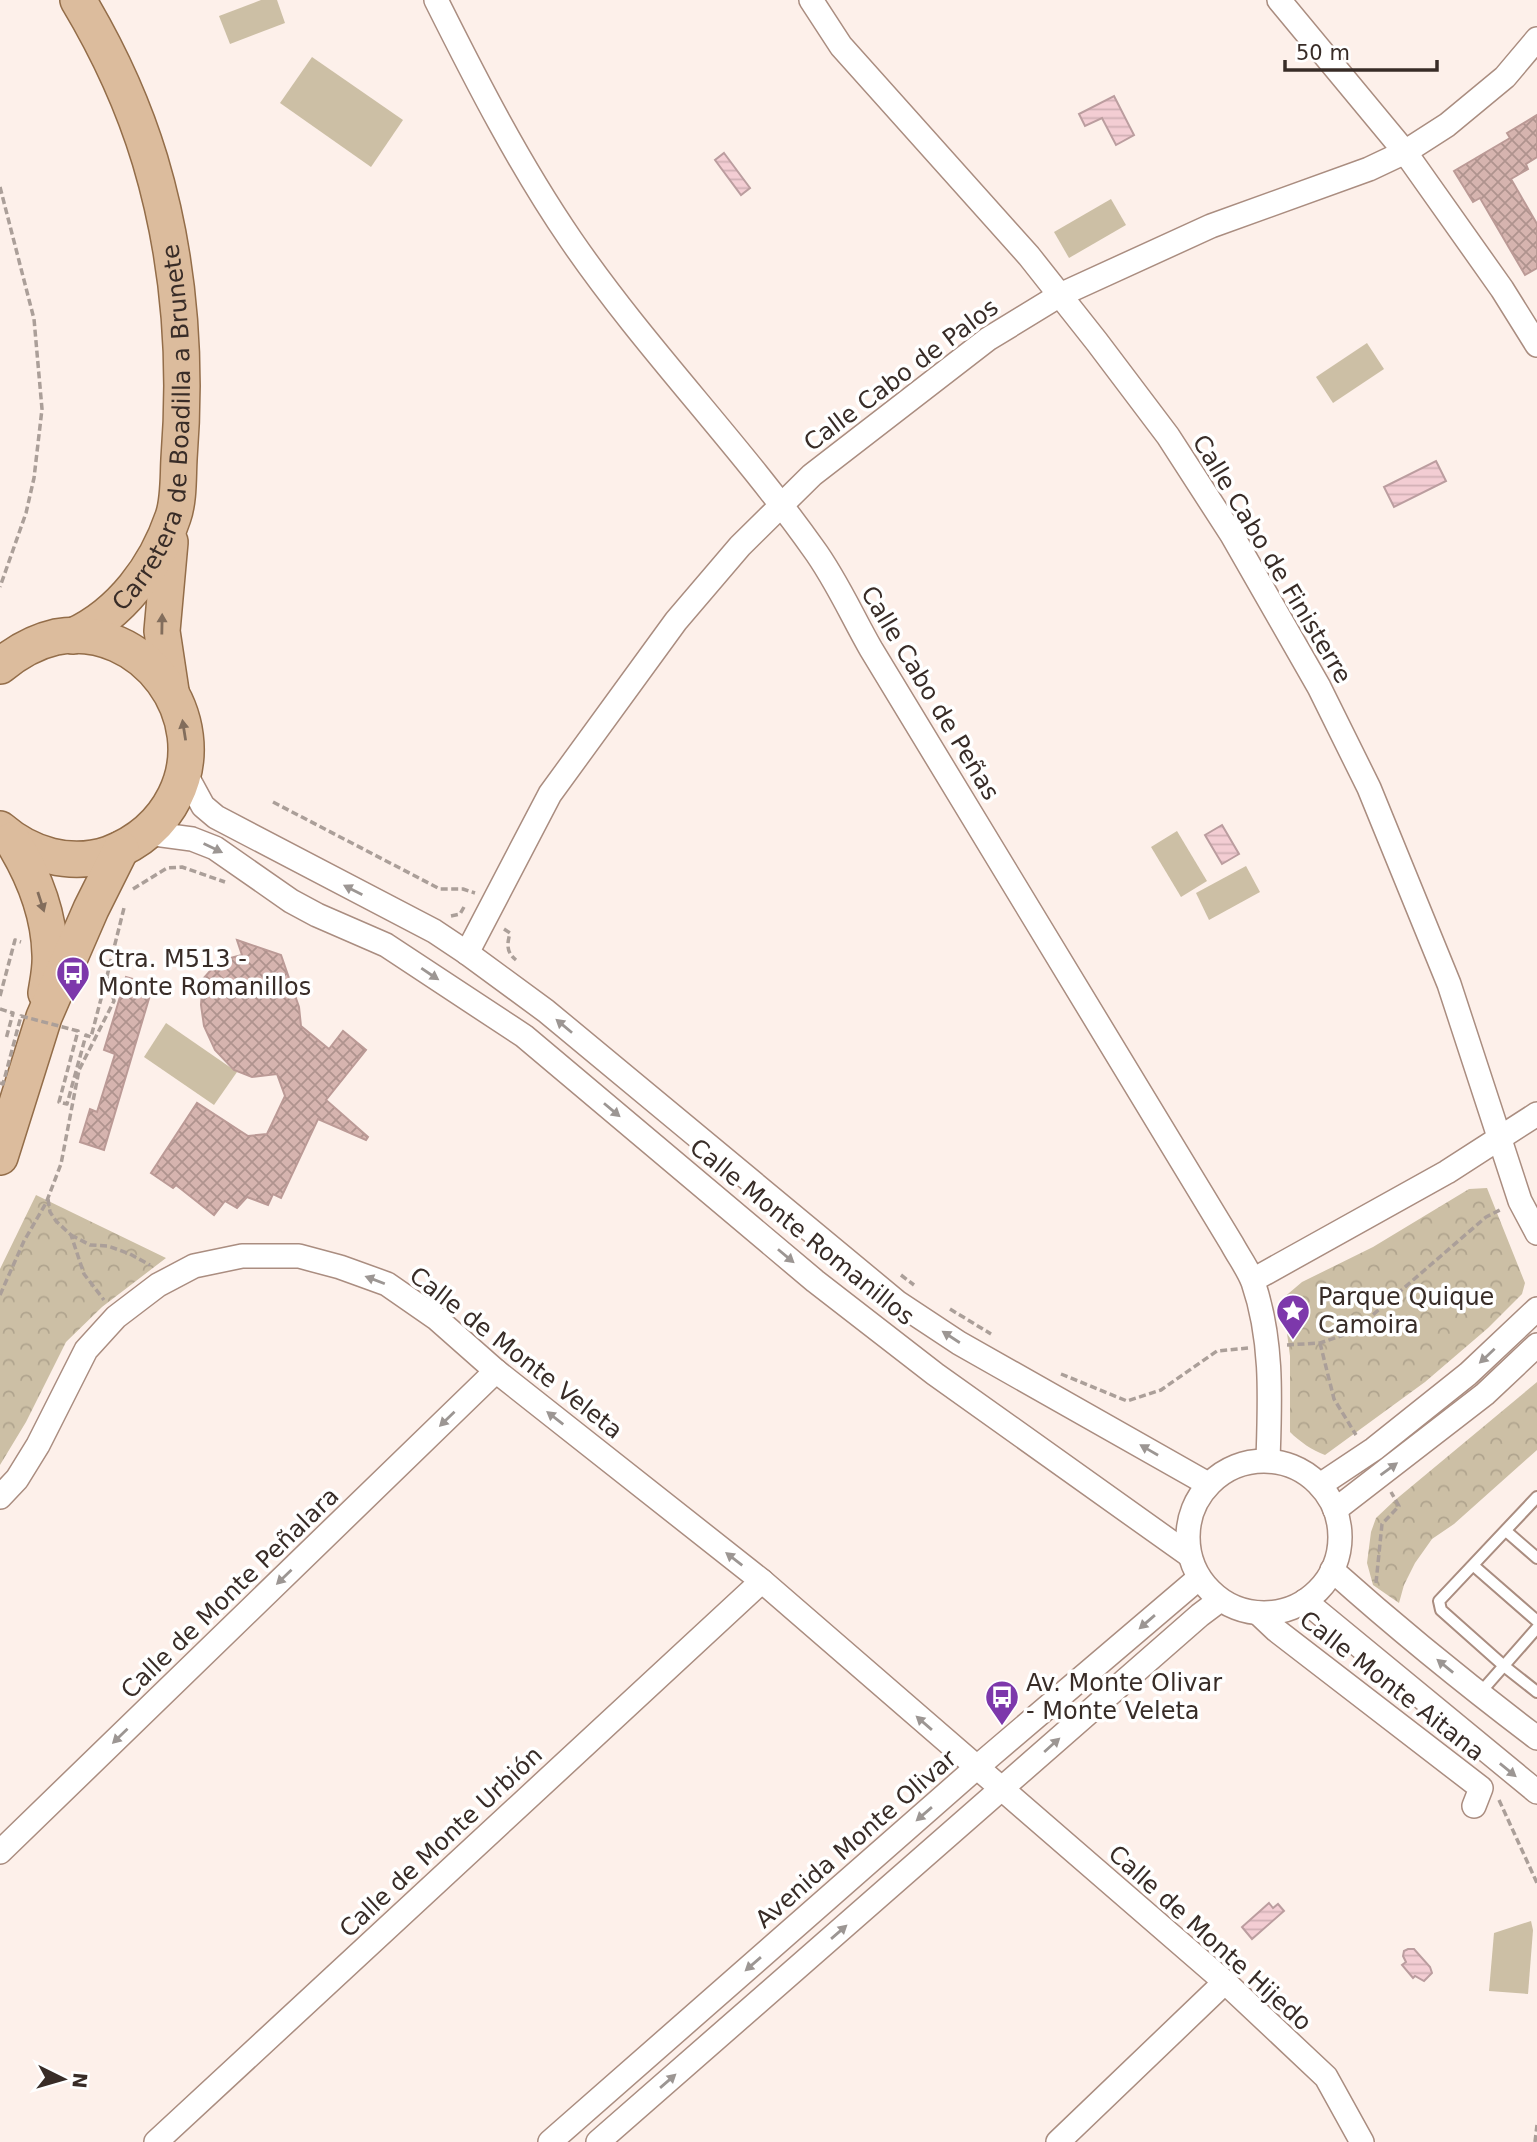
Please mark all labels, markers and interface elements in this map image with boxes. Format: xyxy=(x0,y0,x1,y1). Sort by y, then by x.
scale bar xyxy=(1285,28,1437,72)
text: 50 m xyxy=(1296,41,1350,65)
street label: Carretera de Boadilla a Brunete xyxy=(107,242,196,616)
street label: Calle Cabo de Palos xyxy=(798,293,1004,457)
street label: Calle Cabo de Finisterre xyxy=(1187,430,1357,688)
street label: Calle Cabo de Peñas xyxy=(855,581,1005,805)
one-way arrow xyxy=(157,613,168,635)
one-way arrow xyxy=(178,719,189,741)
one-way arrow xyxy=(203,843,223,854)
one-way arrow xyxy=(343,884,363,895)
one-way arrow xyxy=(36,891,46,912)
place label: Ctra. M513 - Monte Romanillos xyxy=(98,945,311,1001)
bus stop icon: Ctra. M513 - Monte Romanillos xyxy=(54,954,92,1003)
one-way arrow xyxy=(421,967,440,980)
one-way arrow xyxy=(555,1018,573,1034)
one-way arrow xyxy=(603,1102,621,1118)
street label: Calle Monte Romanillos xyxy=(684,1133,920,1331)
one-way arrow xyxy=(778,1248,795,1263)
street label: Calle de Monte Veleta xyxy=(404,1261,628,1445)
one-way arrow xyxy=(364,1274,385,1285)
place label: Parque Quique Camoira xyxy=(1318,1283,1494,1339)
place icon: Parque Quique Camoira xyxy=(1274,1292,1312,1341)
one-way arrow xyxy=(942,1331,961,1344)
one-way arrow xyxy=(1479,1348,1496,1365)
one-way arrow xyxy=(439,1410,456,1426)
one-way arrow xyxy=(546,1411,564,1425)
one-way arrow xyxy=(1139,1444,1158,1457)
one-way arrow xyxy=(1380,1462,1398,1476)
street label: Calle de Monte Peñalara xyxy=(115,1482,345,1704)
one-way arrow xyxy=(725,1551,743,1566)
one-way arrow xyxy=(275,1569,292,1586)
street label: Calle Monte Aitana xyxy=(1294,1605,1490,1767)
one-way arrow xyxy=(1139,1614,1156,1629)
one-way arrow xyxy=(1436,1658,1454,1673)
place label: Av. Monte Olivar - Monte Veleta xyxy=(1026,1669,1222,1725)
bus stop icon: Av. Monte Olivar - Monte Veleta xyxy=(983,1678,1021,1727)
one-way arrow xyxy=(915,1715,933,1731)
one-way arrow xyxy=(112,1727,129,1743)
one-way arrow xyxy=(1044,1738,1061,1754)
street label: Calle de Monte Urbión xyxy=(334,1741,548,1943)
street label: Avenida Monte Olivar xyxy=(750,1744,962,1934)
one-way arrow xyxy=(1499,1762,1517,1777)
one-way arrow xyxy=(916,1806,933,1821)
street label: Calle de Monte Hijedo xyxy=(1103,1840,1317,2036)
one-way arrow xyxy=(831,1925,848,1940)
one-way arrow xyxy=(745,1956,762,1971)
north arrow xyxy=(28,2044,98,2114)
text: N xyxy=(68,2072,92,2089)
one-way arrow xyxy=(659,2074,676,2089)

